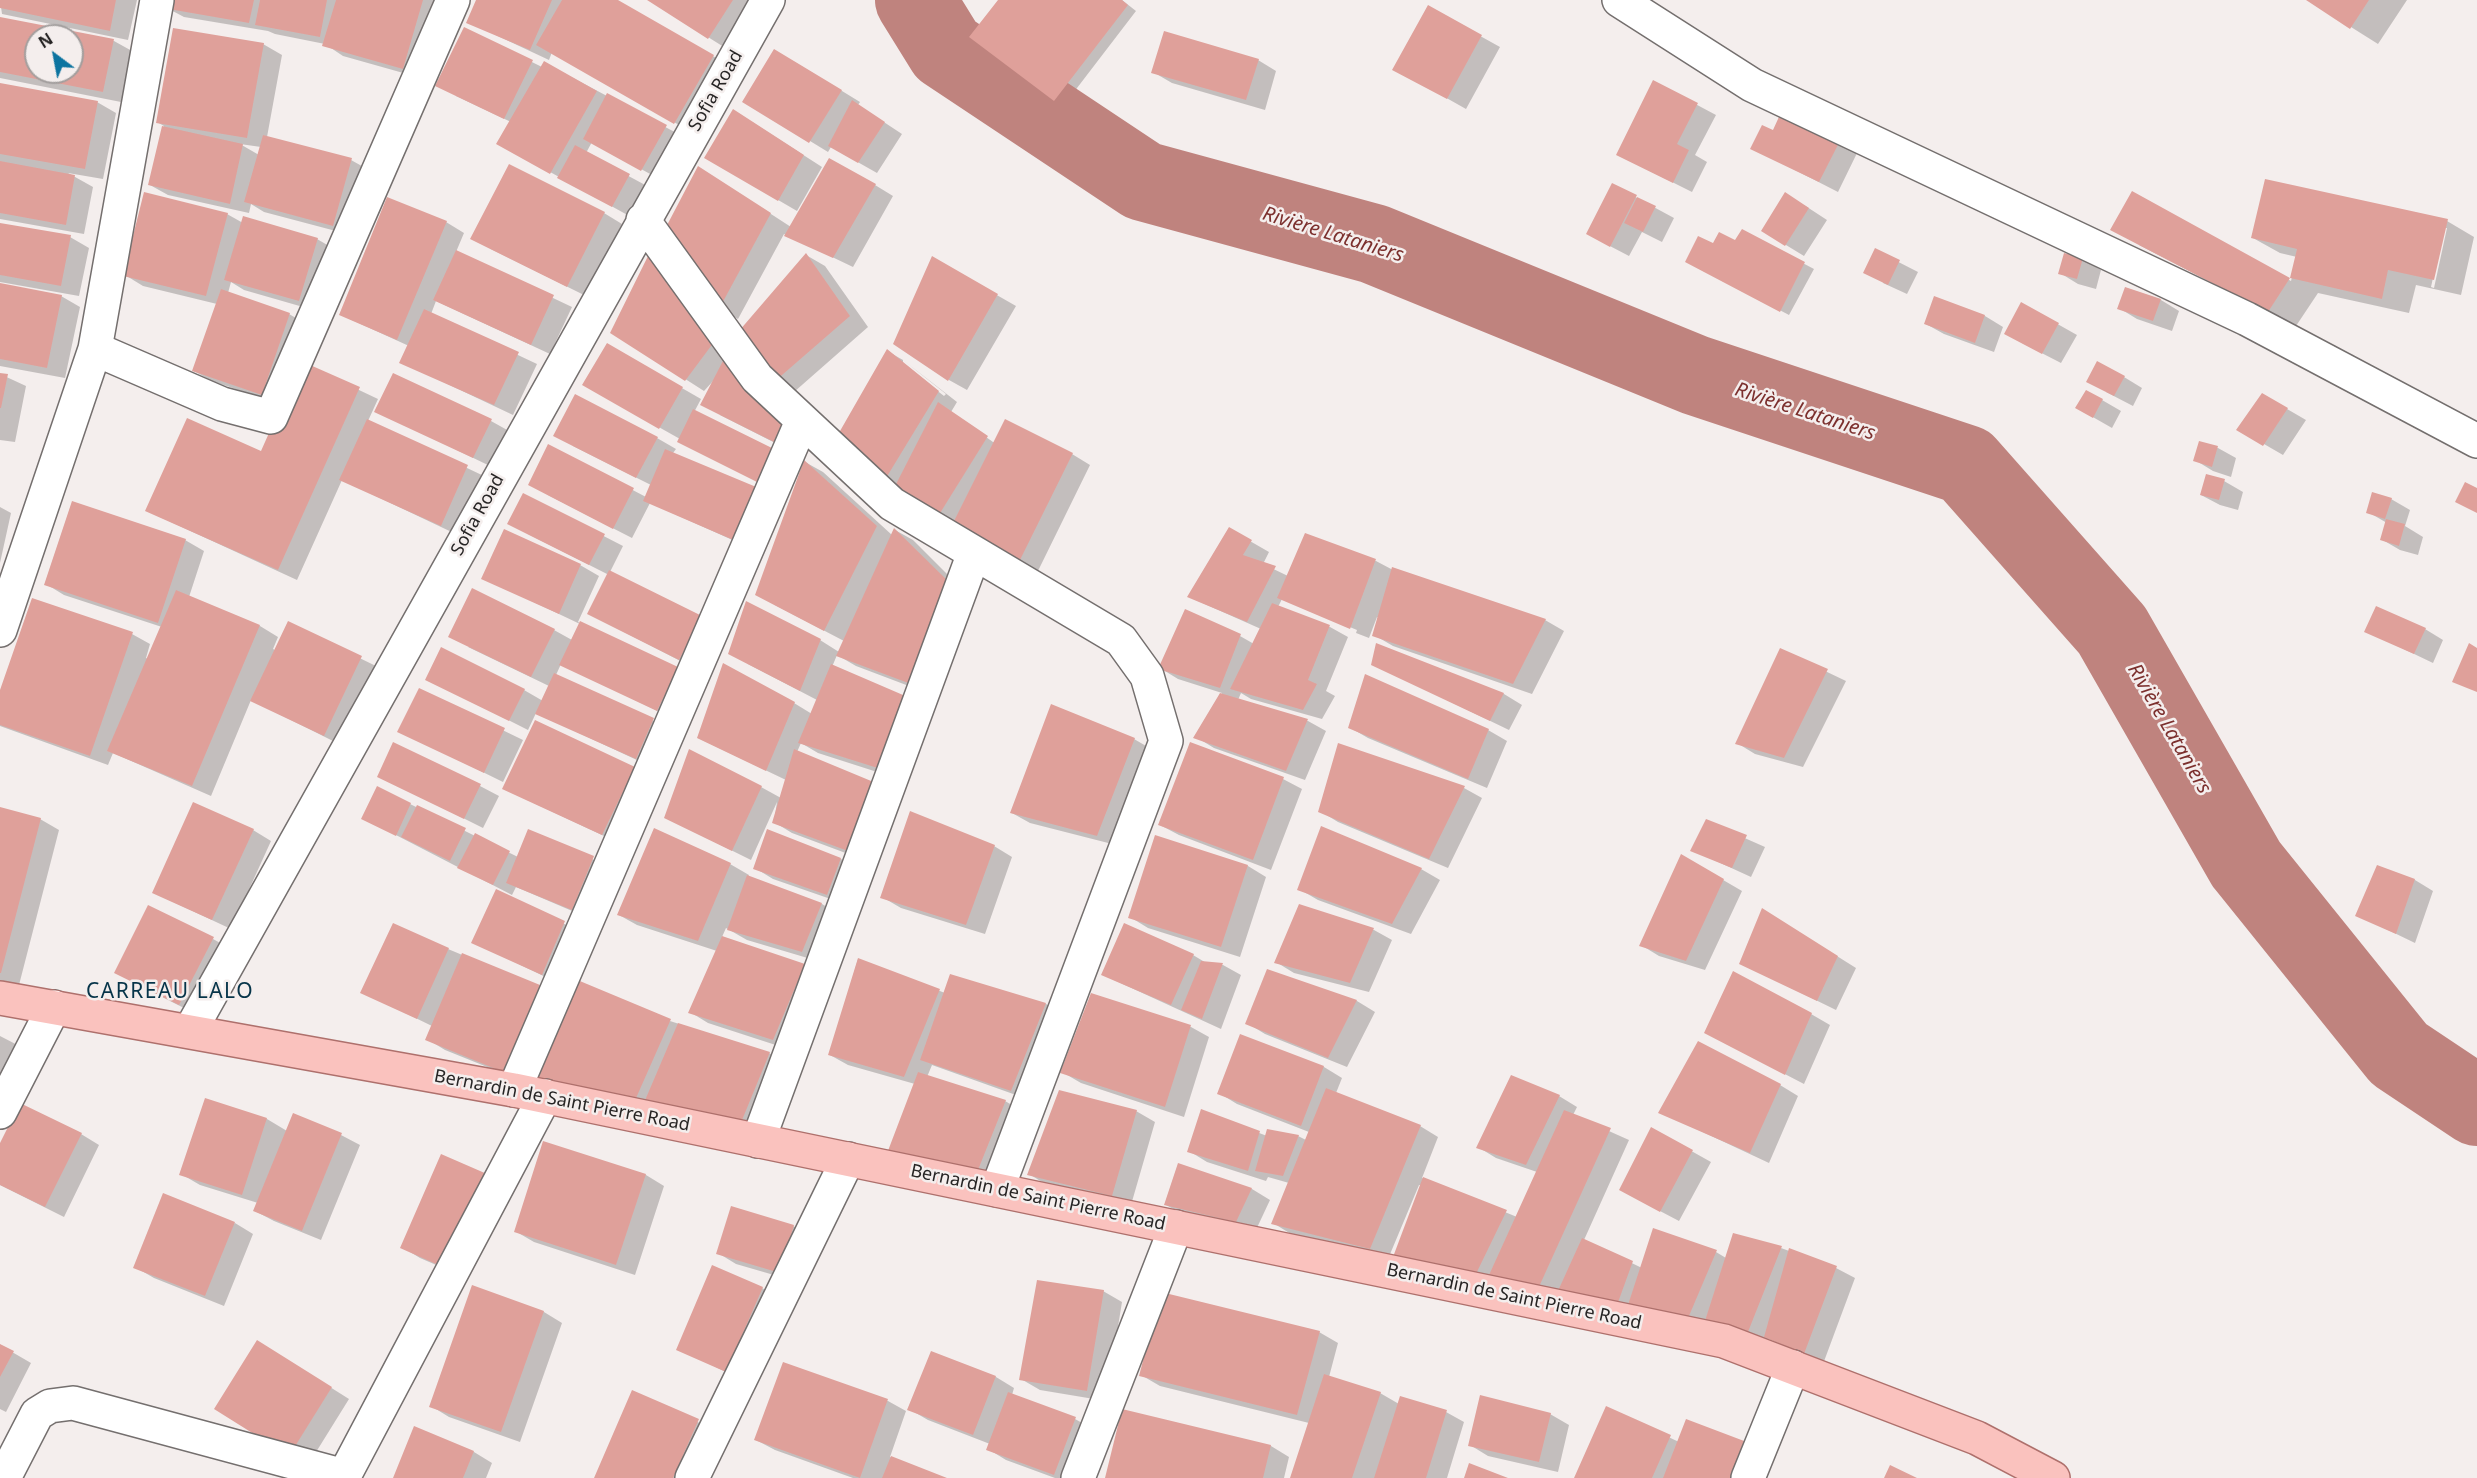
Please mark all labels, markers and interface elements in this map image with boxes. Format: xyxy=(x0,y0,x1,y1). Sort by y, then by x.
north arrow xyxy=(24,24,84,84)
text: N xyxy=(34,28,57,53)
street label: Sofia Road xyxy=(684,47,748,135)
water label: Rivière Lataniers xyxy=(1260,202,1406,268)
water label: Rivière Lataniers xyxy=(1732,378,1878,446)
street label: Sofia Road xyxy=(447,471,509,559)
water label: Rivière Lataniers xyxy=(2122,660,2216,798)
district label: CARREAU LALO xyxy=(86,979,254,1005)
street label: Bernardin de Saint Pierre Road xyxy=(432,1066,692,1136)
street label: Bernardin de Saint Pierre Road xyxy=(908,1160,1168,1236)
street label: Bernardin de Saint Pierre Road xyxy=(1384,1259,1644,1335)

